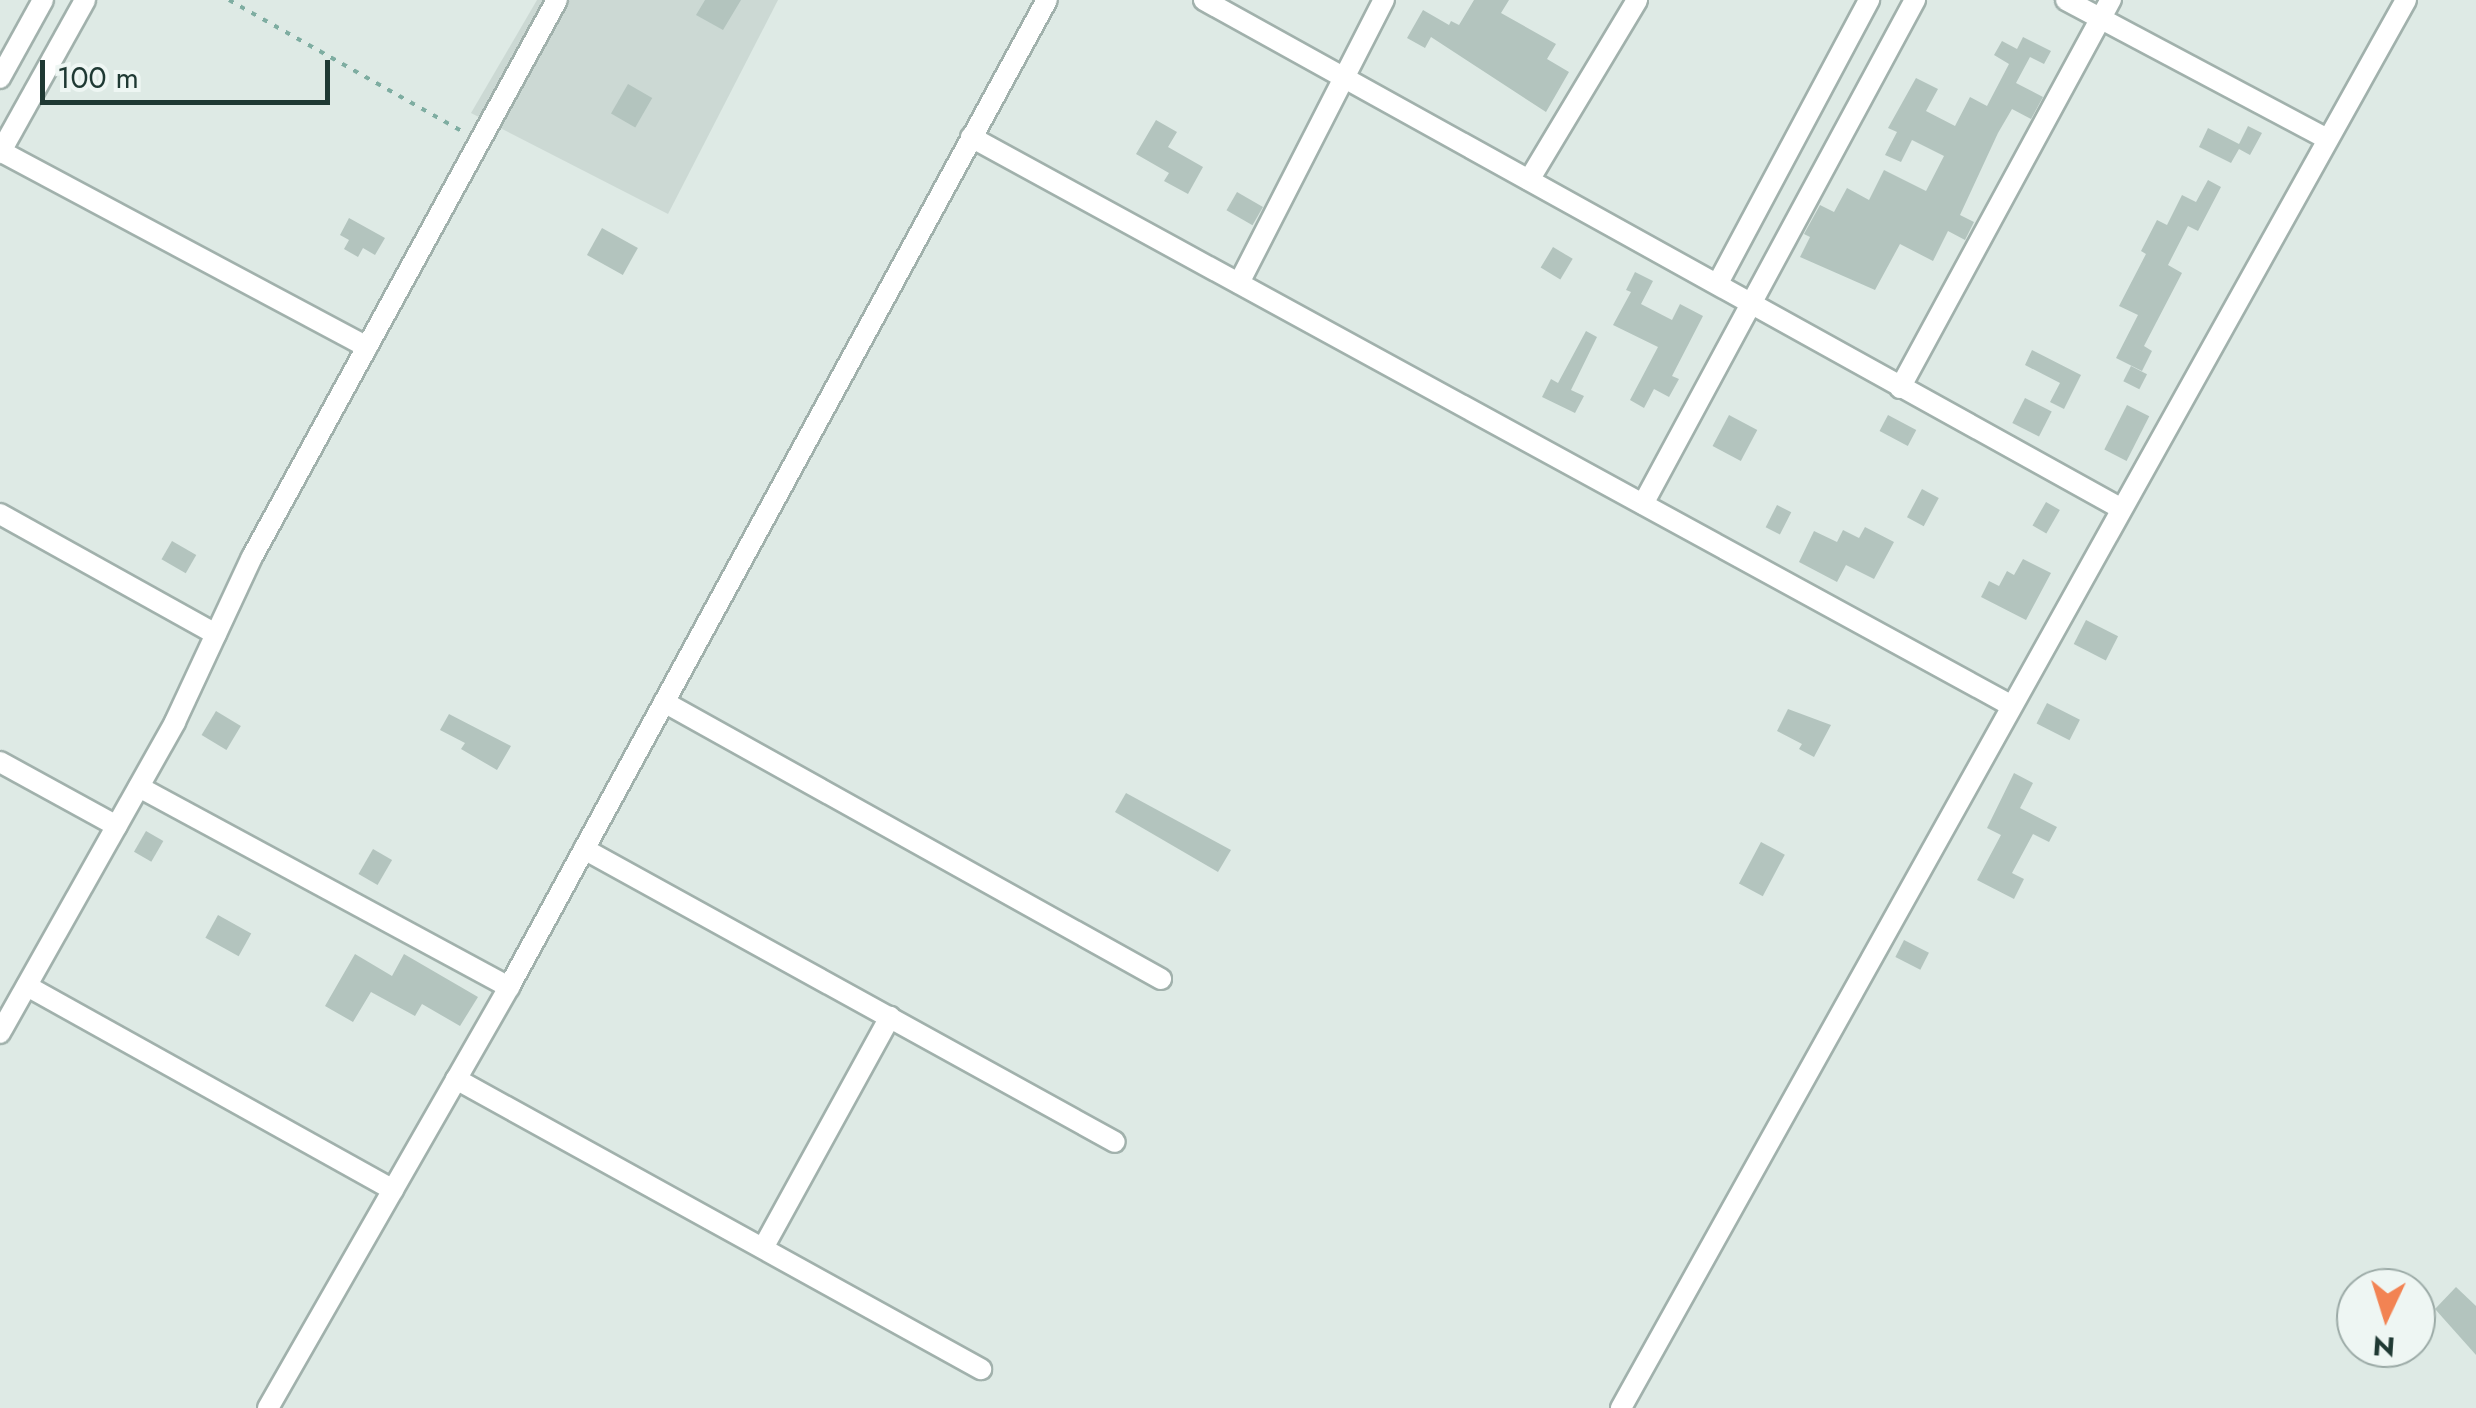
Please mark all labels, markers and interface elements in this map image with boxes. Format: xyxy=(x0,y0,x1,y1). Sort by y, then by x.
scale bar xyxy=(45,40,335,102)
text: 100 m xyxy=(57,56,139,99)
north arrow xyxy=(2336,1268,2436,1368)
text: N xyxy=(2371,1325,2397,1368)

